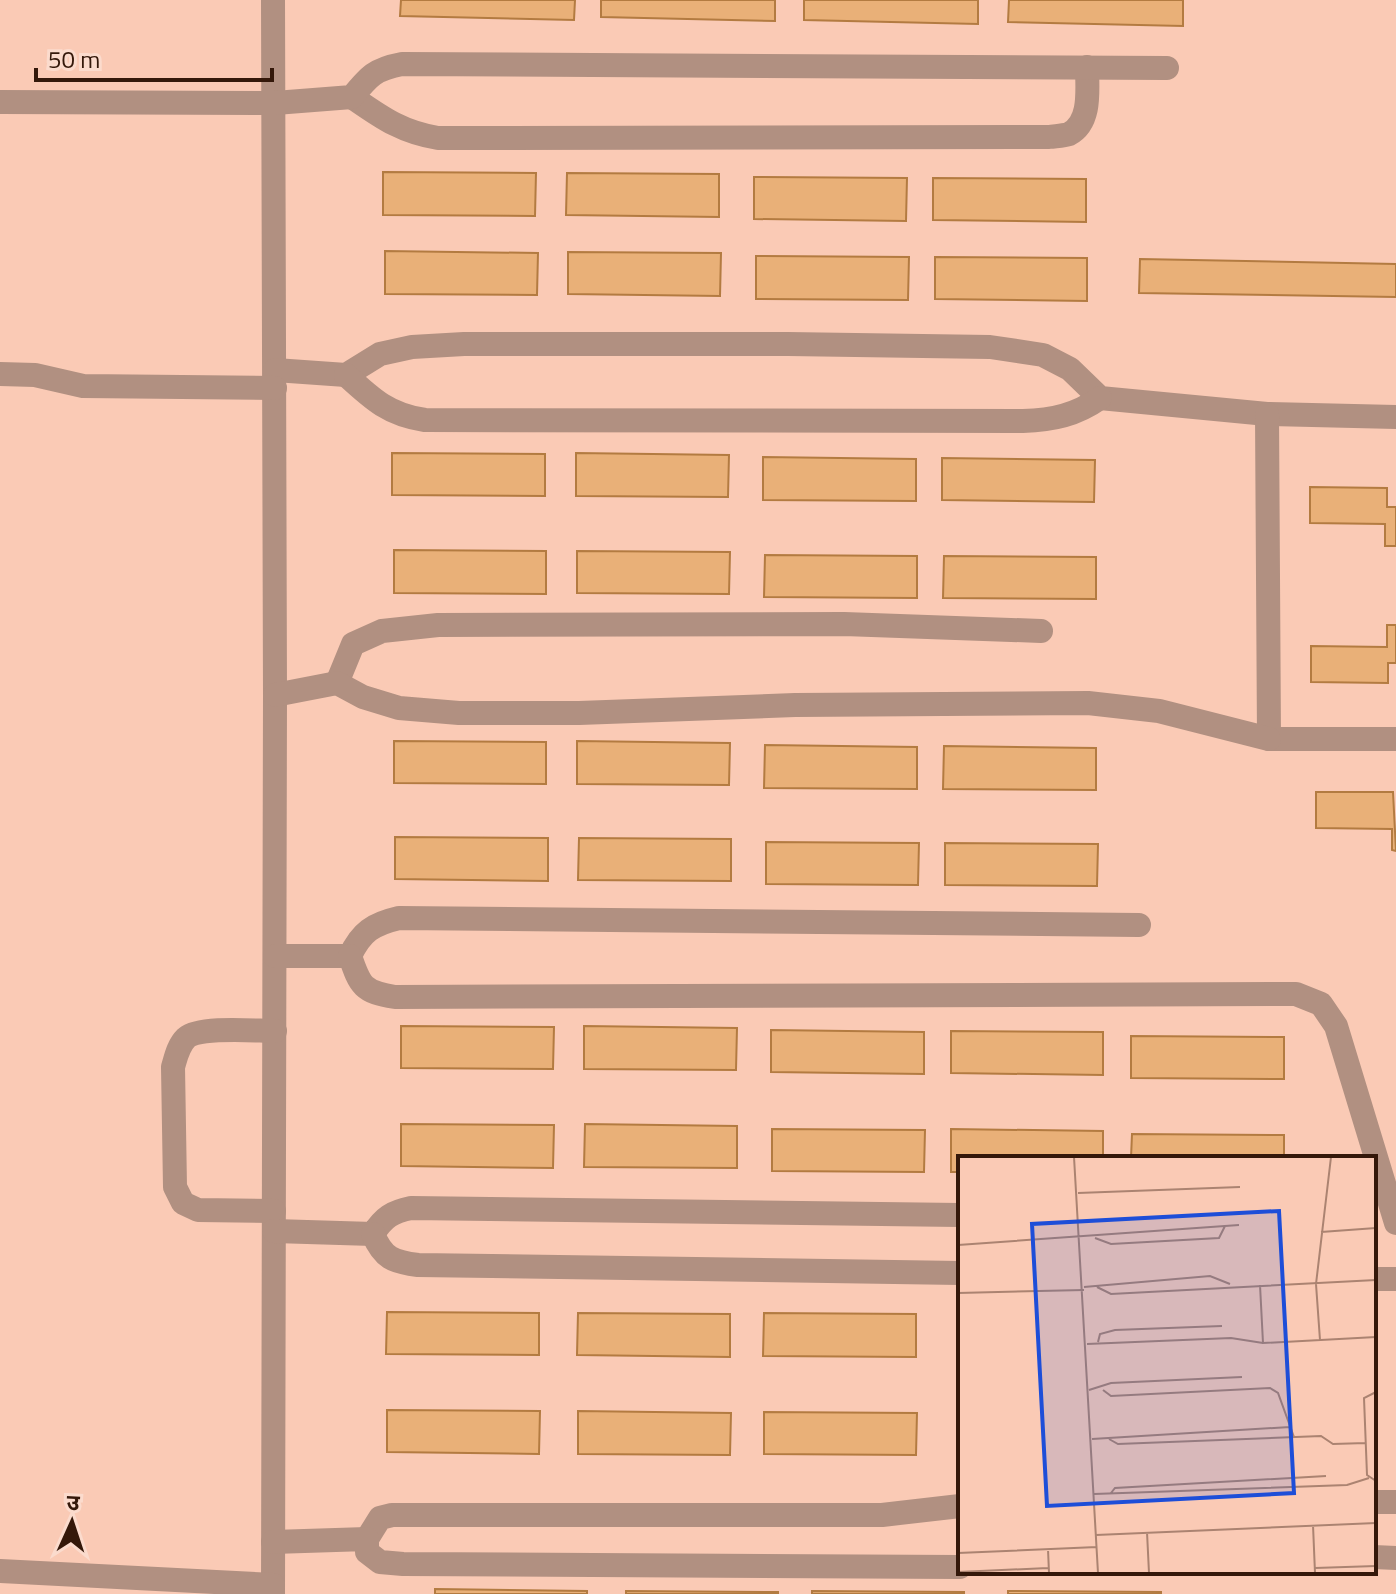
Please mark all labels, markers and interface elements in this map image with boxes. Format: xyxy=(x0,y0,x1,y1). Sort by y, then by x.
scale bar xyxy=(36,32,272,82)
text: 50 m xyxy=(48,41,100,77)
inset map xyxy=(958,1156,1376,1574)
north arrow xyxy=(32,1482,112,1562)
text: उ xyxy=(66,1485,81,1519)

